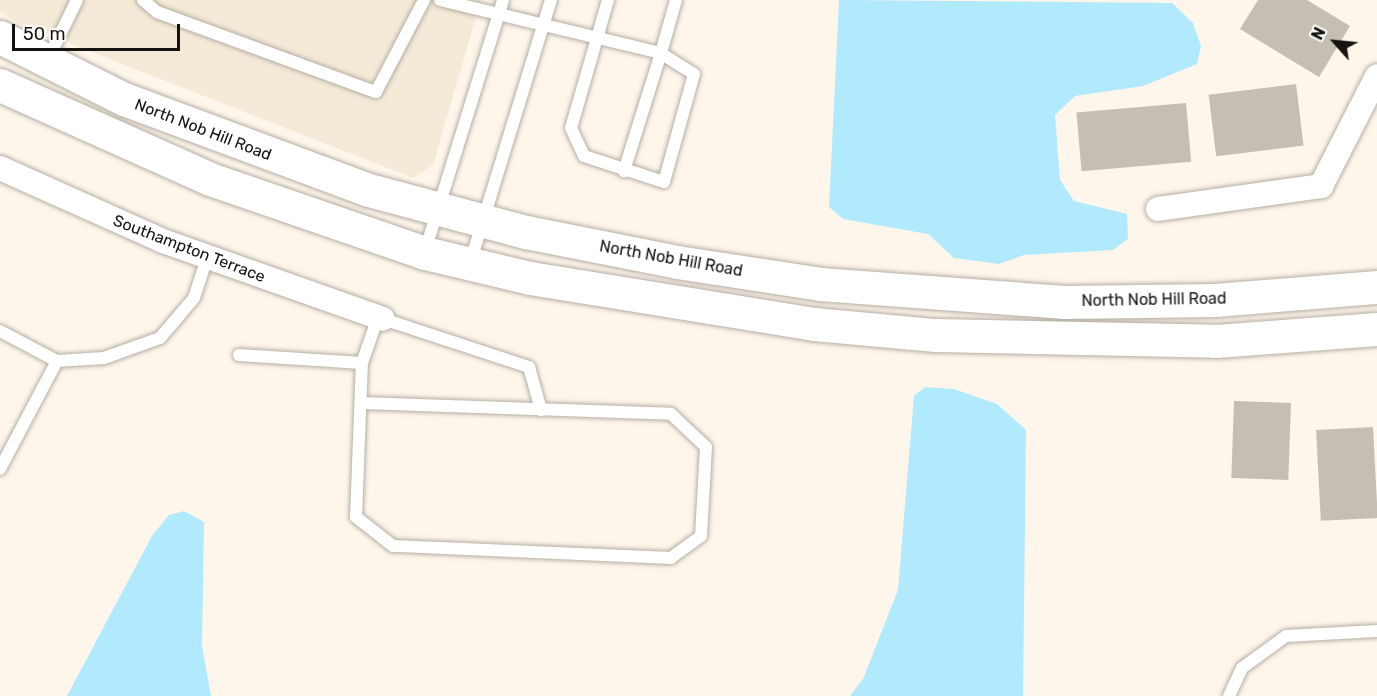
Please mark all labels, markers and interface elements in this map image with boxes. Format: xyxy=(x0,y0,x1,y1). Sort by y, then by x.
scale bar xyxy=(15,12,183,50)
north arrow xyxy=(1305,12,1365,72)
text: 50 m xyxy=(23,23,66,45)
text: N xyxy=(1307,24,1330,43)
street label: North Nob Hill Road xyxy=(132,95,274,165)
street label: Southampton Terrace xyxy=(110,211,268,287)
street label: North Nob Hill Road xyxy=(598,237,744,281)
street label: North Nob Hill Road xyxy=(1081,289,1227,311)

